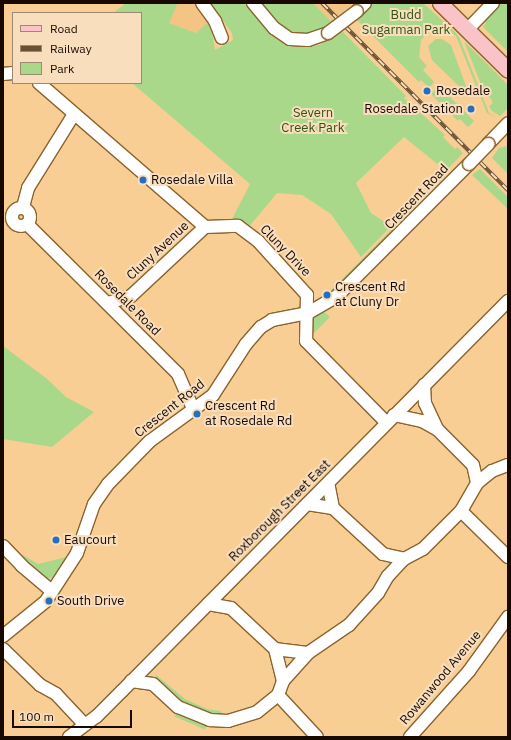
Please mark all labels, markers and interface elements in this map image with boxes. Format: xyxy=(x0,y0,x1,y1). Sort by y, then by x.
park label: Budd Sugarman Park xyxy=(362,8,450,39)
legend xyxy=(12,12,142,84)
text: Road xyxy=(50,21,78,36)
text: Railway xyxy=(50,41,92,56)
text: Park xyxy=(50,61,74,76)
place label: Rosedale xyxy=(436,83,490,99)
marker: Rosedale xyxy=(421,85,433,97)
place label: Rosedale Station xyxy=(364,101,463,117)
marker: Rosedale Station xyxy=(466,104,476,114)
park label: Severn Creek Park xyxy=(281,106,345,137)
street label: Crescent Road xyxy=(382,161,452,233)
place label: Rosedale Villa xyxy=(151,172,233,188)
marker: Rosedale Villa xyxy=(138,175,148,185)
street label: Cluny Avenue xyxy=(124,218,192,284)
street label: Cluny Drive xyxy=(256,222,314,280)
street label: Rosedale Road xyxy=(91,267,163,339)
place label: Crescent Rd at Cluny Dr xyxy=(335,280,406,311)
marker: Crescent Rd at Cluny Dr xyxy=(322,290,332,300)
street label: Crescent Road xyxy=(132,377,208,441)
place label: Crescent Rd at Rosedale Rd xyxy=(205,399,292,430)
marker: Crescent Rd at Rosedale Rd xyxy=(192,409,202,419)
street label: Roxborough Street East xyxy=(226,457,334,565)
place label: Eaucourt xyxy=(64,532,116,548)
marker: Eaucourt xyxy=(51,535,61,545)
place label: South Drive xyxy=(57,593,124,609)
marker: South Drive xyxy=(44,596,54,606)
street label: Rowanwood Avenue xyxy=(397,628,485,728)
scale bar xyxy=(14,702,134,728)
text: 100 m xyxy=(19,709,54,724)

